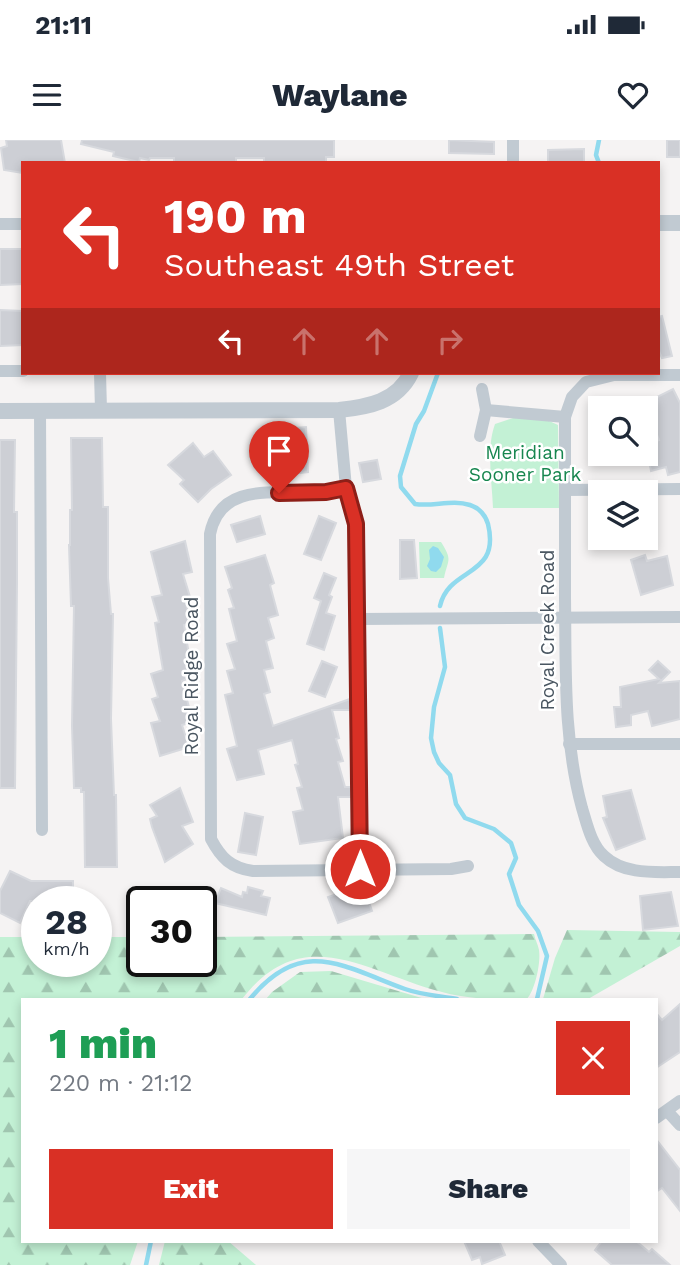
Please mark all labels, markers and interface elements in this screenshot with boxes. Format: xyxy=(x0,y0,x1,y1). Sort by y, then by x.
text: 21:11 xyxy=(35,10,92,40)
icon: menu xyxy=(28,76,66,114)
text: Waylane xyxy=(272,76,408,114)
icon: heart xyxy=(614,76,652,114)
text: 190 m xyxy=(164,187,307,245)
icon: left xyxy=(49,189,140,280)
text: Southeast 49th Street xyxy=(164,246,514,284)
icon: left xyxy=(212,322,250,360)
icon: ahead xyxy=(285,322,323,360)
icon: ahead xyxy=(358,322,396,360)
icon: right xyxy=(431,322,469,360)
map controls xyxy=(588,396,658,550)
button: search xyxy=(588,396,658,466)
pin xyxy=(249,421,309,493)
icon: arrive xyxy=(260,432,298,470)
park label: Meridian Sooner Park xyxy=(469,441,581,486)
button: layers xyxy=(588,480,658,550)
street label: Royal Creek Road xyxy=(536,550,559,711)
street label: Royal Ridge Road xyxy=(180,597,203,755)
position arrow xyxy=(323,832,397,906)
speed limit sign: 30 xyxy=(126,886,217,977)
text: 28 xyxy=(45,901,88,943)
text: km/h xyxy=(43,938,90,959)
text: 1 min xyxy=(49,1019,157,1068)
button: close xyxy=(556,1021,630,1095)
text: 220 m · 21:12 xyxy=(49,1070,192,1097)
button: Exit xyxy=(49,1149,333,1229)
button: Share xyxy=(347,1149,630,1229)

